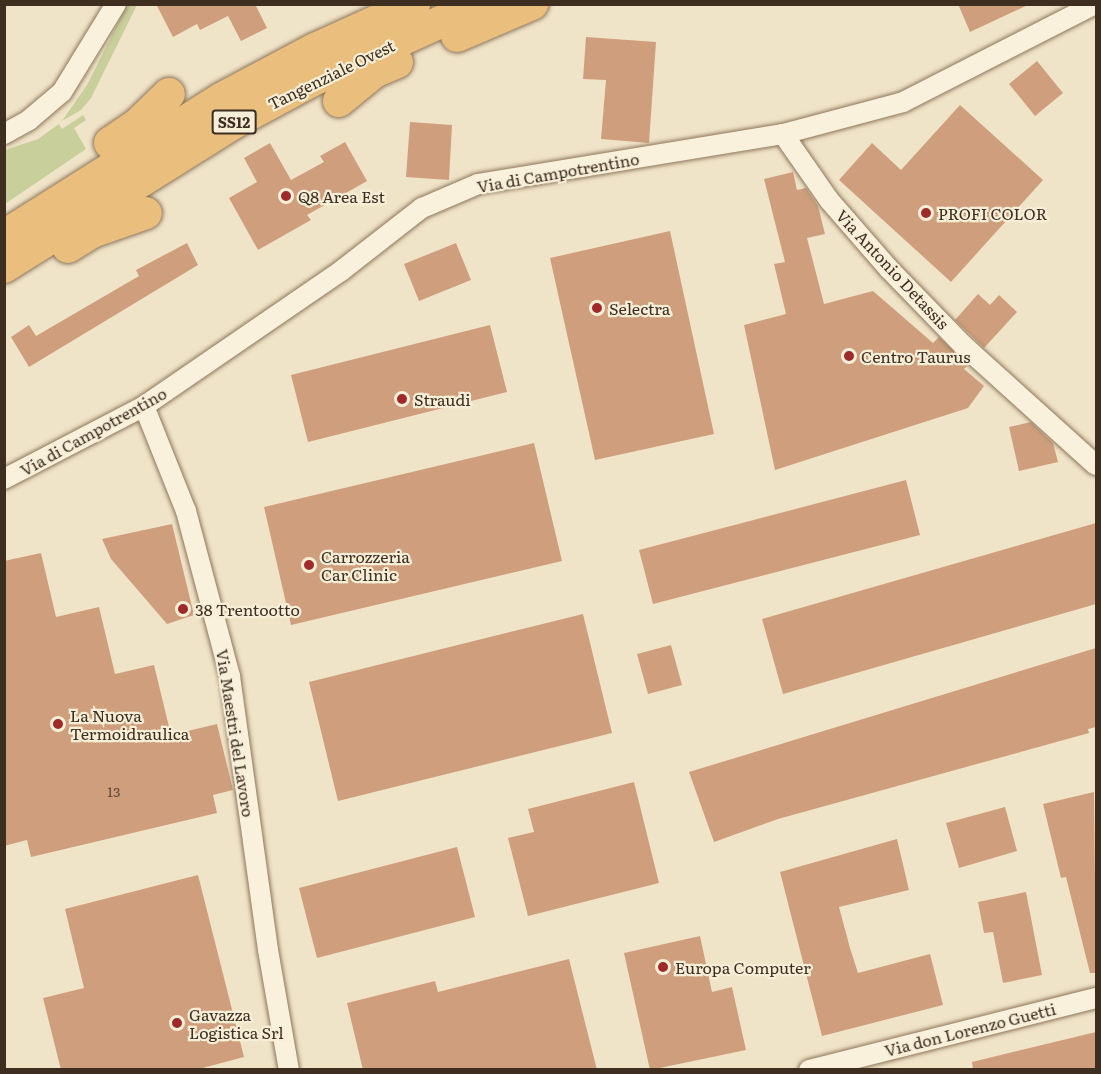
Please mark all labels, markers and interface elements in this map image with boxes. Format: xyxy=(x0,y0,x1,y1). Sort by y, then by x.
street label: Tangenziale Ovest xyxy=(265,35,397,113)
road number: SS12 xyxy=(212,110,256,134)
street label: Via di Campotrentino xyxy=(475,148,641,196)
place label: Q8 Area Est xyxy=(298,186,385,206)
marker: Q8 Area Est xyxy=(279,189,293,203)
place label: PROFI COLOR xyxy=(938,203,1047,223)
street label: Via Antonio Detassis xyxy=(833,205,953,333)
marker: PROFI COLOR xyxy=(919,206,933,220)
place label: Selectra xyxy=(609,298,670,318)
marker: Selectra xyxy=(590,301,604,315)
place label: Centro Taurus xyxy=(861,346,971,366)
marker: Centro Taurus xyxy=(842,349,856,363)
street label: Via di Campotrentino xyxy=(16,383,170,479)
place label: Straudi xyxy=(414,389,471,409)
marker: Straudi xyxy=(395,392,409,406)
place label: Carrozzeria Car Clinic xyxy=(321,546,410,584)
marker: Carrozzeria Car Clinic xyxy=(302,558,316,572)
place label: 38 Trentootto xyxy=(195,599,300,619)
marker: 38 Trentootto xyxy=(176,602,190,616)
street label: Via Maestri del Lavoro xyxy=(213,648,259,818)
place label: La Nuova Termoidraulica xyxy=(70,705,189,743)
marker: La Nuova Termoidraulica xyxy=(51,717,65,731)
house number: 13 xyxy=(107,783,121,799)
place label: Europa Computer xyxy=(675,957,811,977)
marker: Europa Computer xyxy=(656,960,670,974)
street label: Via don Lorenzo Guetti xyxy=(882,998,1058,1060)
place label: Gavazza Logistica Srl xyxy=(189,1004,284,1042)
marker: Gavazza Logistica Srl xyxy=(170,1016,184,1030)

